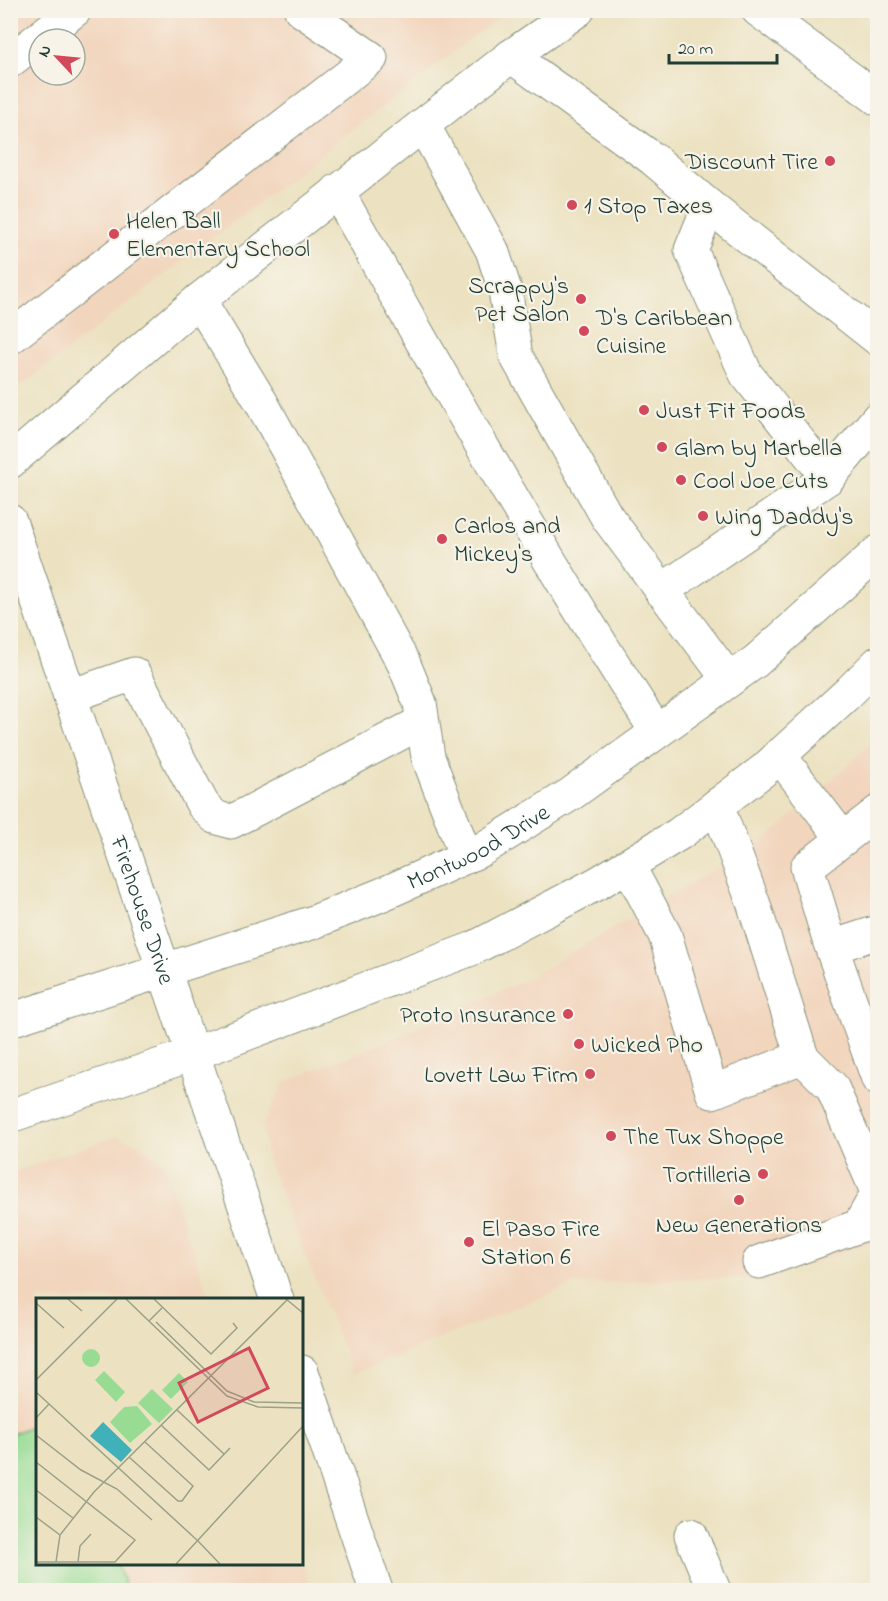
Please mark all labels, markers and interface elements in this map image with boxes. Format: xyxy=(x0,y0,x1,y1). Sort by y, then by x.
north arrow xyxy=(27,27,87,87)
scale bar xyxy=(669,27,777,65)
text: 20 m xyxy=(678,37,713,63)
text: N xyxy=(32,41,59,61)
place label: Discount Tire xyxy=(684,146,818,181)
marker: Discount Tire xyxy=(823,154,837,168)
place label: 1 Stop Taxes xyxy=(584,190,713,225)
marker: 1 Stop Taxes xyxy=(565,198,579,212)
place label: Helen Ball Elementary School xyxy=(126,205,310,269)
marker: Helen Ball Elementary School xyxy=(107,227,121,241)
place label: Scrappy's Pet Salon xyxy=(468,270,569,333)
marker: Scrappy's Pet Salon xyxy=(574,292,588,306)
place label: D's Caribbean Cuisine xyxy=(595,302,732,365)
marker: D's Caribbean Cuisine xyxy=(577,324,591,338)
place label: Just Fit Foods xyxy=(656,395,806,430)
marker: Just Fit Foods xyxy=(637,403,651,417)
place label: Glam by Marbella xyxy=(674,432,842,468)
marker: Glam by Marbella xyxy=(655,440,669,454)
place label: Cool Joe Cuts xyxy=(693,465,829,500)
marker: Cool Joe Cuts xyxy=(674,473,688,487)
place label: Wing Daddy's xyxy=(715,501,853,537)
marker: Wing Daddy's xyxy=(696,509,710,523)
place label: Carlos and Mickey's xyxy=(454,510,561,574)
marker: Carlos and Mickey's xyxy=(435,532,449,546)
street label: Montwood Drive xyxy=(402,796,557,901)
street label: Firehouse Drive xyxy=(99,831,183,990)
place label: Proto Insurance xyxy=(400,999,556,1034)
marker: Proto Insurance xyxy=(561,1007,575,1021)
place label: Wicked Pho xyxy=(591,1029,703,1064)
marker: Wicked Pho xyxy=(572,1037,586,1051)
place label: Lovett Law Firm xyxy=(424,1059,578,1094)
marker: Lovett Law Firm xyxy=(583,1067,597,1081)
place label: The Tux Shoppe xyxy=(623,1121,784,1156)
marker: The Tux Shoppe xyxy=(604,1129,618,1143)
place label: Tortilleria xyxy=(662,1159,751,1194)
marker: Tortilleria xyxy=(756,1167,770,1181)
marker: New Generations xyxy=(732,1193,746,1207)
place label: New Generations xyxy=(656,1209,822,1244)
place label: El Paso Fire Station 6 xyxy=(481,1213,600,1276)
marker: El Paso Fire Station 6 xyxy=(462,1235,476,1249)
inset map xyxy=(36,1298,303,1565)

